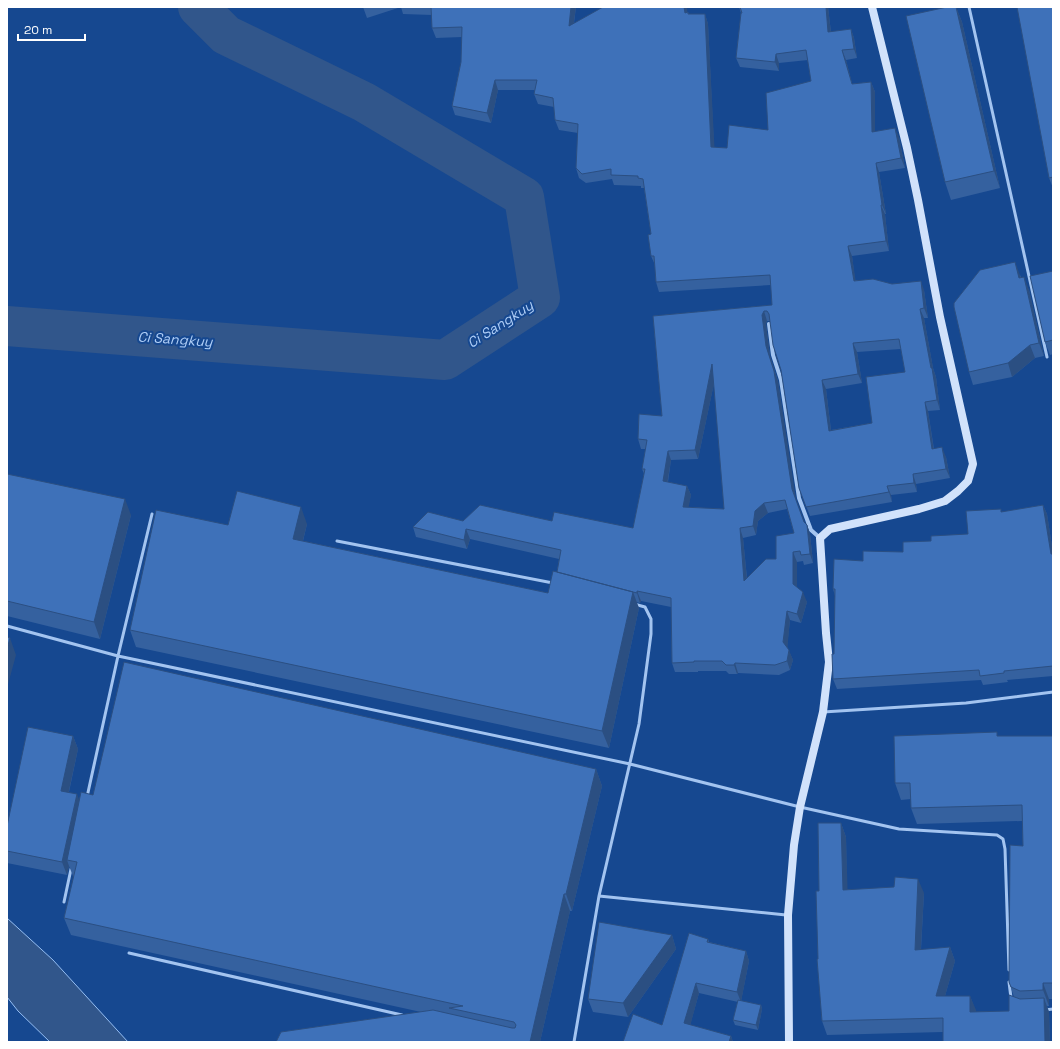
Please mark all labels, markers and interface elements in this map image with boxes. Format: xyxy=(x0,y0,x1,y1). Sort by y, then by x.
scale bar xyxy=(18,16,85,42)
text: 20 m xyxy=(24,22,52,38)
water label: Ci Sangkuy xyxy=(464,295,537,352)
water label: Ci Sangkuy xyxy=(137,327,214,351)

